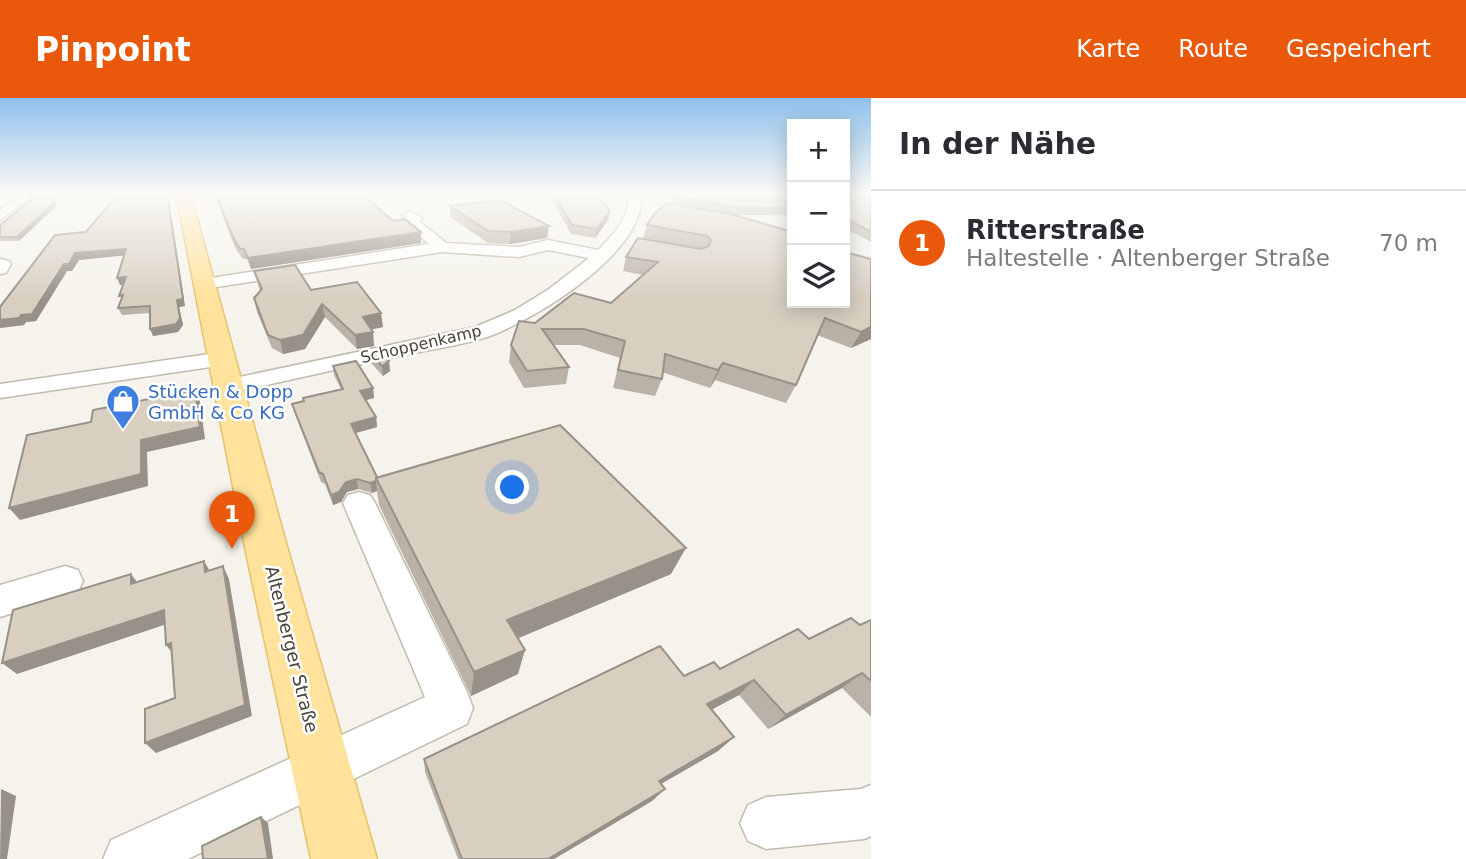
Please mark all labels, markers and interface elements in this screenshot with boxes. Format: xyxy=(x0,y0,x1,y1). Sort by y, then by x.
text: Pinpoint xyxy=(35,30,191,69)
text: Karte xyxy=(1076,35,1140,63)
text: Route xyxy=(1178,35,1248,63)
text: Gespeichert xyxy=(1286,35,1431,63)
map controls xyxy=(787,119,850,308)
button: + xyxy=(787,119,850,182)
text: In der Nähe xyxy=(899,126,1096,161)
button: − xyxy=(787,182,850,245)
text: Ritterstraße xyxy=(966,215,1145,245)
text: 1 xyxy=(914,230,930,256)
text: 70 m xyxy=(1379,230,1438,256)
button: layers xyxy=(787,245,850,308)
text: Haltestelle · Altenberger Straße xyxy=(966,245,1330,271)
street label: Schoppenkamp xyxy=(359,321,483,367)
place label: Stücken & Dopp GmbH & Co KG xyxy=(148,381,293,423)
shop icon: Stücken & Dopp GmbH & Co KG xyxy=(104,382,142,431)
your location xyxy=(495,470,529,504)
pin: 1 xyxy=(209,491,255,549)
street label: Altenberger Straße xyxy=(261,563,323,735)

